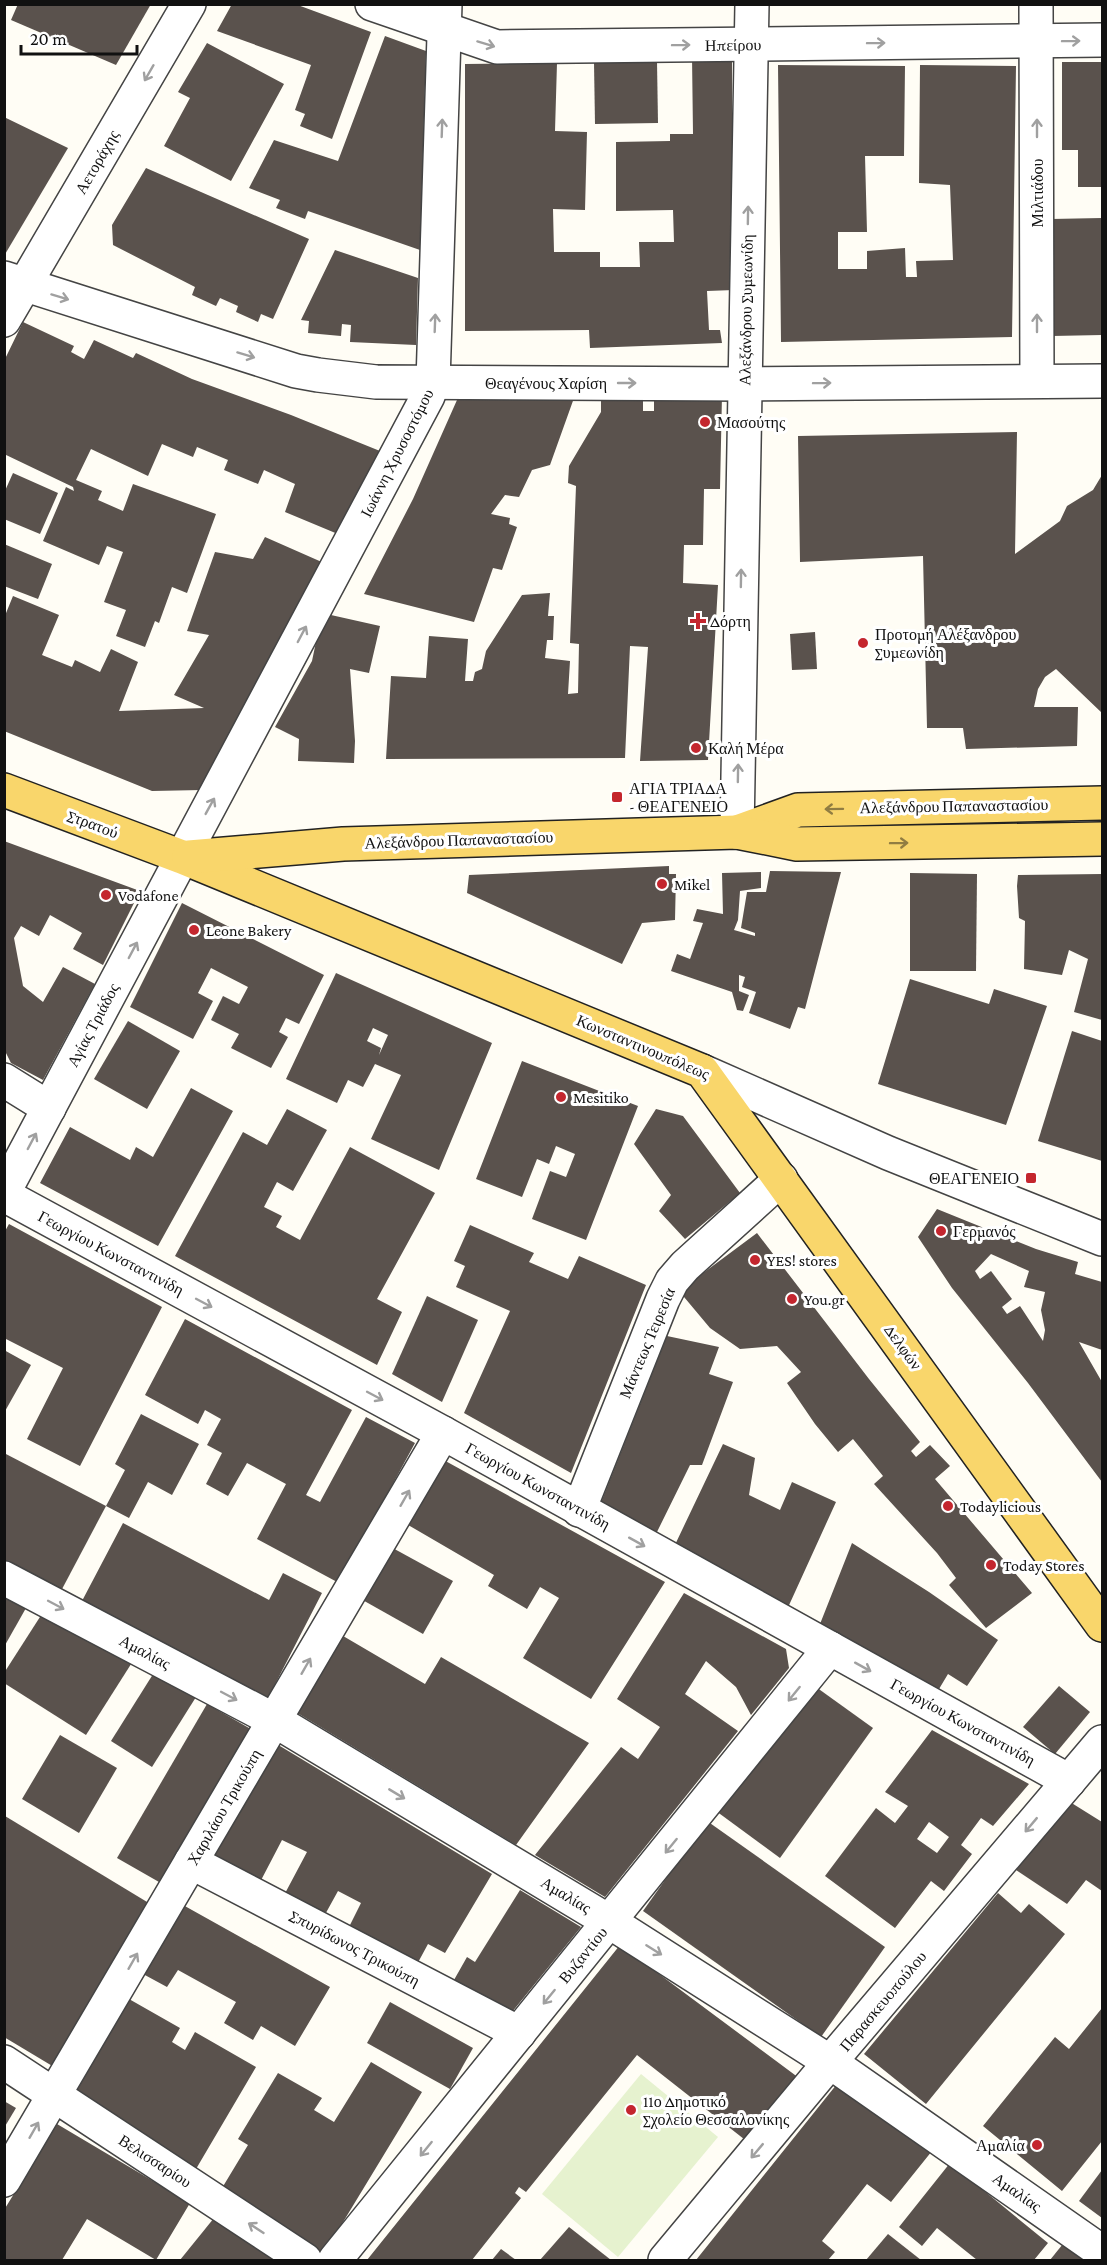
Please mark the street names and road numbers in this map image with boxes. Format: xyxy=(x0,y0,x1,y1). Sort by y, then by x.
street label: Ηπείρου xyxy=(705,36,761,55)
street label: Αετοράχης xyxy=(72,126,123,197)
street label: Μιλτιάδου xyxy=(1029,158,1046,227)
street label: Αλεξάνδρου Συμεωνίδη xyxy=(736,234,757,386)
street label: Θεαγένους Χαρίση xyxy=(485,375,607,393)
street label: Ιωάννη Χρυσοστόμου xyxy=(357,386,438,520)
street label: Αλεξάνδρου Παπαναστασίου xyxy=(859,796,1049,817)
street label: Στρατού xyxy=(65,807,121,842)
street label: Αλεξάνδρου Παπαναστασίου xyxy=(364,828,554,853)
street label: Αγίας Τριάδος xyxy=(64,980,123,1070)
street label: Κωνσταντινουπόλεως xyxy=(574,1011,713,1083)
street label: Γεωργίου Κωνσταντινίδη xyxy=(35,1207,187,1299)
street label: Μάντεως Τειρεσία xyxy=(616,1285,679,1401)
street label: Δελφών xyxy=(880,1321,925,1373)
street label: Γεωργίου Κωνσταντινίδη xyxy=(462,1439,613,1534)
street label: Αμαλίας xyxy=(116,1632,174,1674)
street label: Γεωργίου Κωνσταντινίδη xyxy=(887,1675,1038,1770)
street label: Χαριλάου Τρικούπη xyxy=(184,1746,265,1869)
street label: Αμαλίας xyxy=(537,1873,595,1918)
street label: Σπυρίδωνος Τρικούπη xyxy=(287,1907,423,1990)
street label: Βυζαντίου xyxy=(555,1924,611,1987)
street label: Παρασκευοπούλου xyxy=(836,1948,931,2055)
street label: Βελισσαρίου xyxy=(115,2131,195,2192)
street label: Αμαλίας xyxy=(989,2169,1045,2216)

